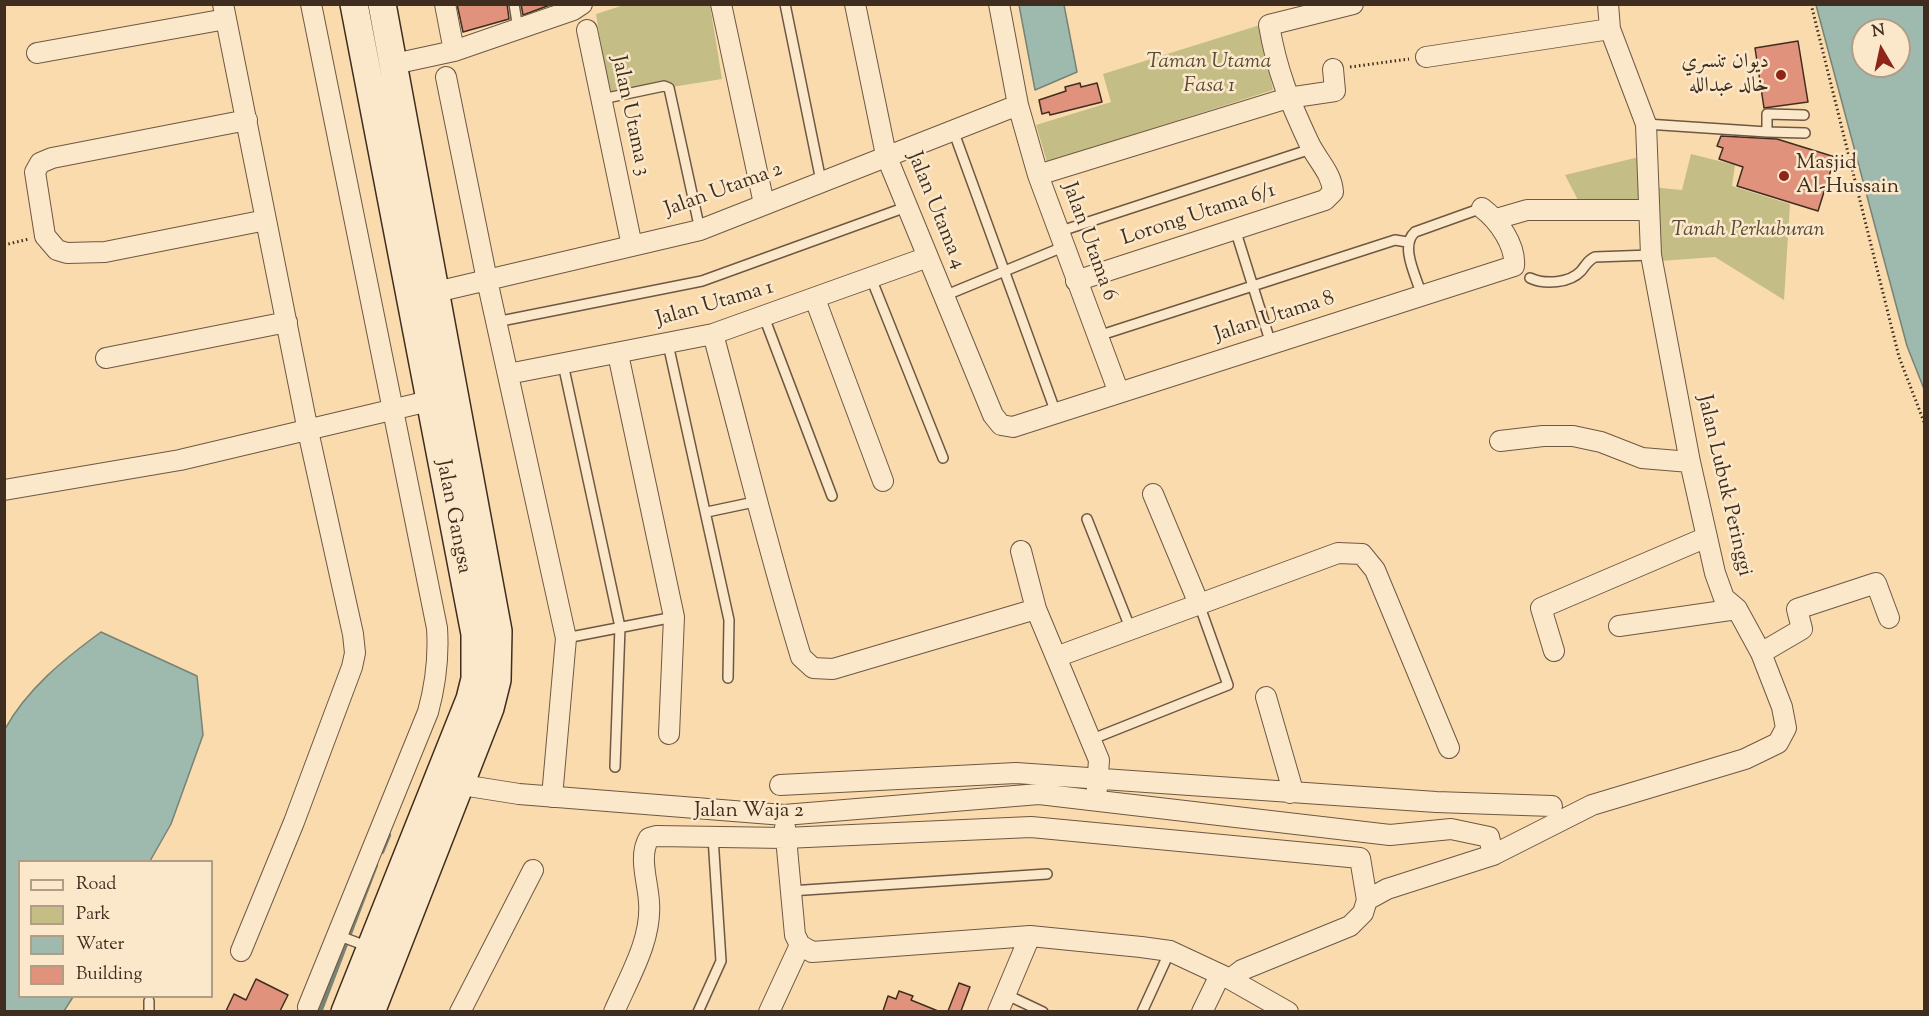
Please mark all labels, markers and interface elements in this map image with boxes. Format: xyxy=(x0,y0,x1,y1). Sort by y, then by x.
north arrow xyxy=(1851,18,1911,78)
text: N xyxy=(1870,19,1887,44)
park label: Taman Utama Fasa 1 xyxy=(1147,50,1271,100)
place label: دیوان تنسري خالد عبدالله xyxy=(1681,50,1769,100)
street label: Jalan Utama 3 xyxy=(604,54,654,178)
marker: دیوان تنسري خالد عبدالله xyxy=(1774,68,1788,82)
street label: Jalan Utama 4 xyxy=(900,149,970,273)
place label: Masjid Al-Hussain xyxy=(1796,151,1899,201)
street label: Jalan Utama 2 xyxy=(662,158,786,224)
marker: Masjid Al-Hussain xyxy=(1777,169,1791,183)
street label: Jalan Utama 6 xyxy=(1055,179,1121,305)
street label: Lorong Utama 6/1 xyxy=(1119,179,1279,253)
park label: Tanah Perkuburan xyxy=(1671,218,1825,244)
street label: Jalan Utama 1 xyxy=(653,276,777,334)
street label: Jalan Utama 8 xyxy=(1212,287,1338,349)
street label: Jalan Lubuk Peringgi xyxy=(1690,393,1756,579)
street label: Jalan Gangsa xyxy=(429,458,475,576)
street label: Jalan Waja 2 xyxy=(694,799,804,825)
legend xyxy=(18,860,213,998)
text: Road xyxy=(76,872,116,898)
text: Park xyxy=(76,902,110,928)
text: Water xyxy=(76,932,124,958)
text: Building xyxy=(76,962,142,988)

